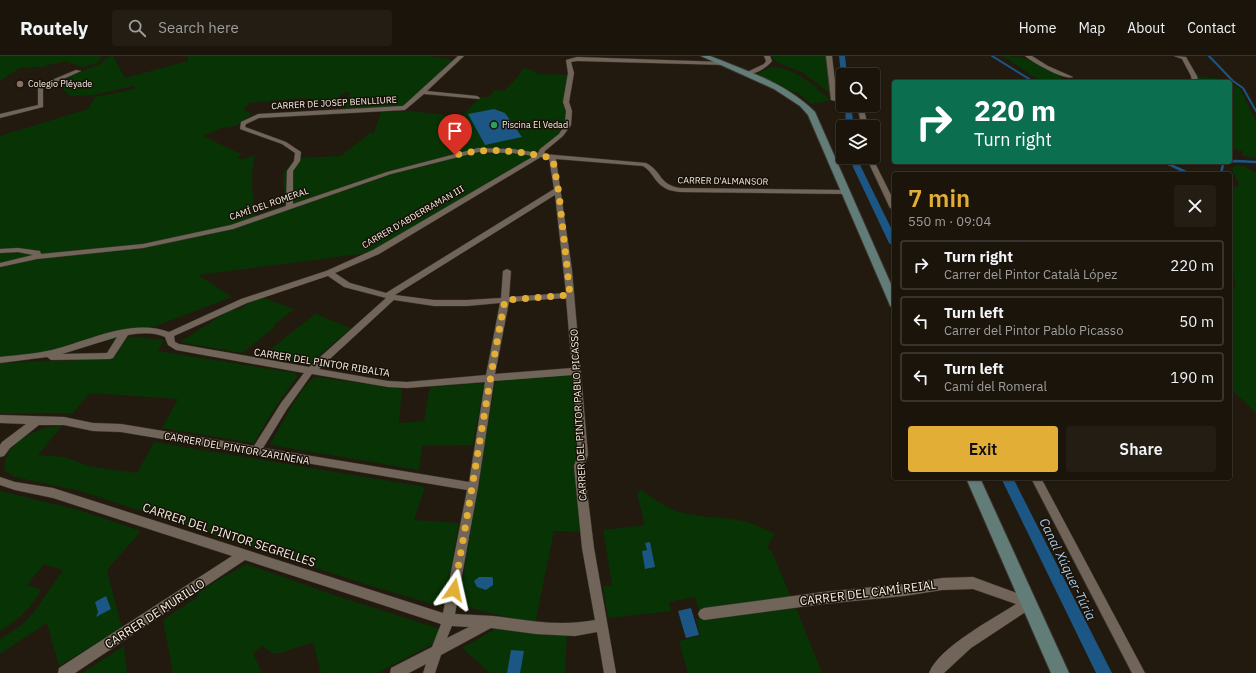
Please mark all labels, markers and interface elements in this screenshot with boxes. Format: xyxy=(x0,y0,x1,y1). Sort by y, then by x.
search box xyxy=(112,10,392,46)
text: Routely xyxy=(20,16,88,40)
icon: search xyxy=(126,17,148,39)
text: Search here xyxy=(158,18,239,37)
text: Home xyxy=(1019,19,1056,37)
text: Map xyxy=(1078,19,1105,37)
text: About xyxy=(1127,19,1165,37)
text: Contact xyxy=(1187,19,1236,37)
map controls xyxy=(836,68,880,164)
button: search xyxy=(836,68,880,112)
place label: Colegio Pléyade xyxy=(28,78,92,89)
marker: Colegio Pléyade xyxy=(15,79,25,89)
text: 220 m xyxy=(974,92,1056,129)
street label: CARRER DE JOSEP BENLLIURE xyxy=(271,94,397,111)
icon: right xyxy=(908,96,960,148)
pin xyxy=(438,114,472,155)
place label: Piscina El Vedad xyxy=(502,119,568,130)
icon: arrive xyxy=(444,120,466,142)
marker: Piscina El Vedad xyxy=(489,120,499,130)
button: layers xyxy=(836,120,880,164)
text: Turn right xyxy=(974,128,1052,151)
street label: CARRER D'ALMANSOR xyxy=(678,174,769,187)
text: 7 min xyxy=(908,182,970,214)
street label: CARRER D'ABDERRAMAN III xyxy=(360,183,466,250)
street label: CAMÍ DEL ROMERAL xyxy=(228,184,310,222)
button: close xyxy=(1174,185,1216,227)
text: 550 m · 09:04 xyxy=(908,213,991,230)
text: Turn right xyxy=(944,247,1013,266)
icon: right xyxy=(910,254,932,276)
text: 220 m xyxy=(1170,256,1214,275)
text: Carrer del Pintor Català López xyxy=(944,266,1117,283)
text: Turn left xyxy=(944,303,1004,322)
icon: left xyxy=(910,310,932,332)
text: 50 m xyxy=(1179,312,1214,331)
text: Carrer del Pintor Pablo Picasso xyxy=(944,322,1123,339)
street label: CARRER DEL PINTOR PABLO PICASSO xyxy=(567,329,590,501)
street label: CARRER DEL PINTOR RIBALTA xyxy=(253,345,391,380)
text: Turn left xyxy=(944,359,1004,378)
icon: left xyxy=(910,366,932,388)
text: 190 m xyxy=(1170,368,1214,387)
text: Camí del Romeral xyxy=(944,378,1047,395)
button: Exit xyxy=(908,426,1058,472)
button: Share xyxy=(1066,426,1216,472)
street label: CARRER DEL PINTOR ZARIÑENA xyxy=(163,429,311,468)
street label: CARRER DEL PINTOR SEGRELLES xyxy=(141,499,318,570)
water label: Canal Xúquer-Túria xyxy=(1035,515,1100,623)
position arrow xyxy=(433,569,475,611)
street label: CARRER DE MURILLO xyxy=(102,576,208,652)
street label: CARRER DEL CAMÍ REIAL xyxy=(799,577,937,608)

